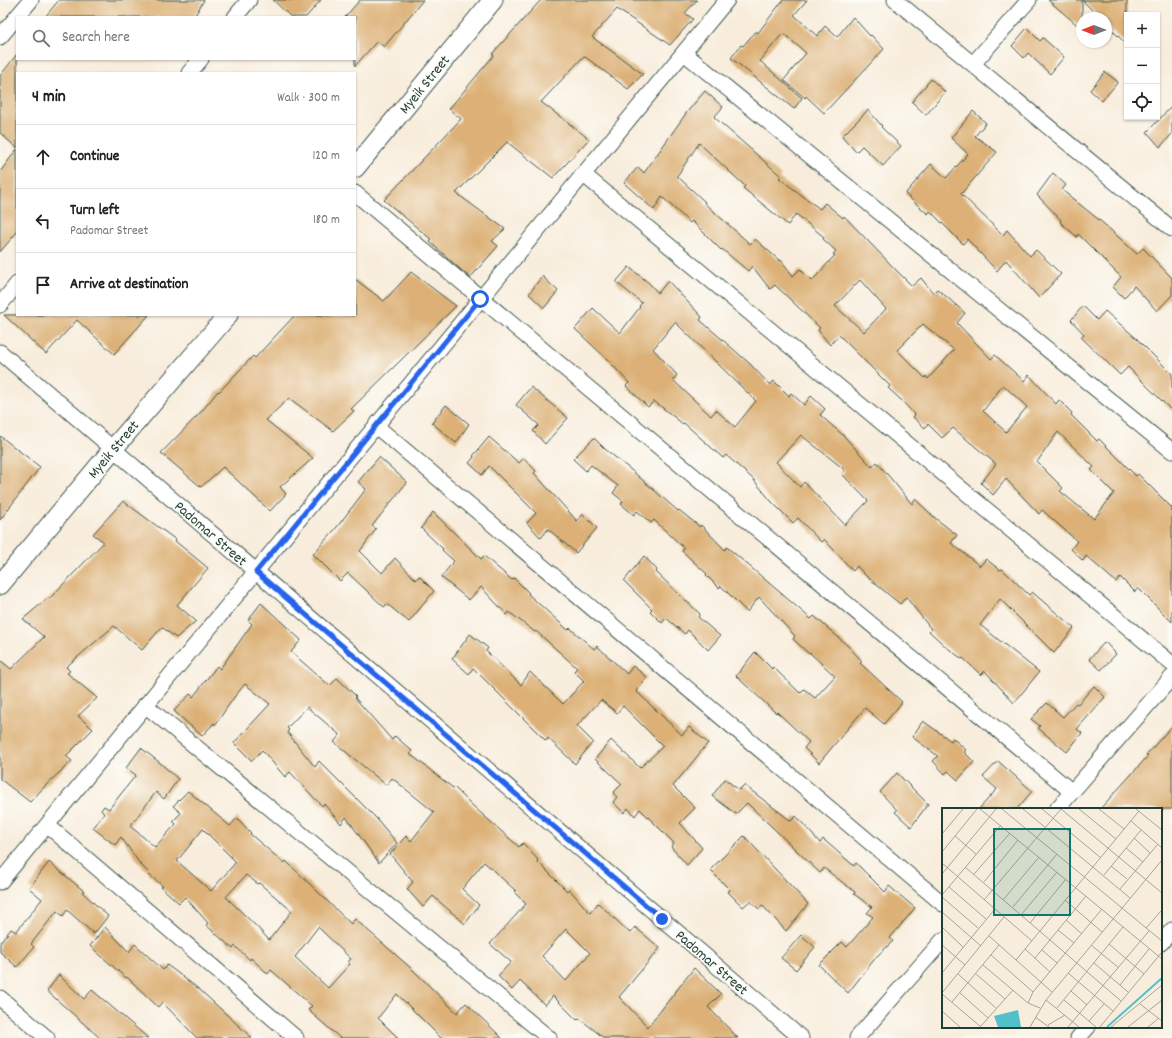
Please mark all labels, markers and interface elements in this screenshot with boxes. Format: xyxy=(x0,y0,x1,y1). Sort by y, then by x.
north arrow xyxy=(1076,12,1112,48)
map controls xyxy=(1124,12,1160,120)
button: + xyxy=(1124,12,1160,48)
search box xyxy=(16,16,356,60)
icon: search xyxy=(30,27,52,49)
text: Search here xyxy=(62,27,130,49)
button: − xyxy=(1124,48,1160,84)
street label: Myeik Street xyxy=(395,51,456,119)
button: locate xyxy=(1124,84,1160,120)
text: 4 min xyxy=(32,86,66,110)
text: Walk · 300 m xyxy=(277,89,340,108)
icon: ahead xyxy=(32,146,54,168)
text: Continue xyxy=(70,146,119,168)
text: 120 m xyxy=(312,147,340,166)
text: Turn left xyxy=(70,200,119,222)
icon: left xyxy=(32,210,54,232)
text: 180 m xyxy=(313,211,340,230)
text: Padomar Street xyxy=(70,222,148,241)
icon: arrive xyxy=(32,274,54,296)
text: Arrive at destination xyxy=(70,274,188,296)
route start xyxy=(471,290,489,308)
street label: Myeik Street xyxy=(84,416,146,484)
street label: Padomar Street xyxy=(168,497,251,573)
inset map xyxy=(942,808,1162,1028)
route end xyxy=(653,910,671,928)
street label: Padomar Street xyxy=(669,926,752,1002)

